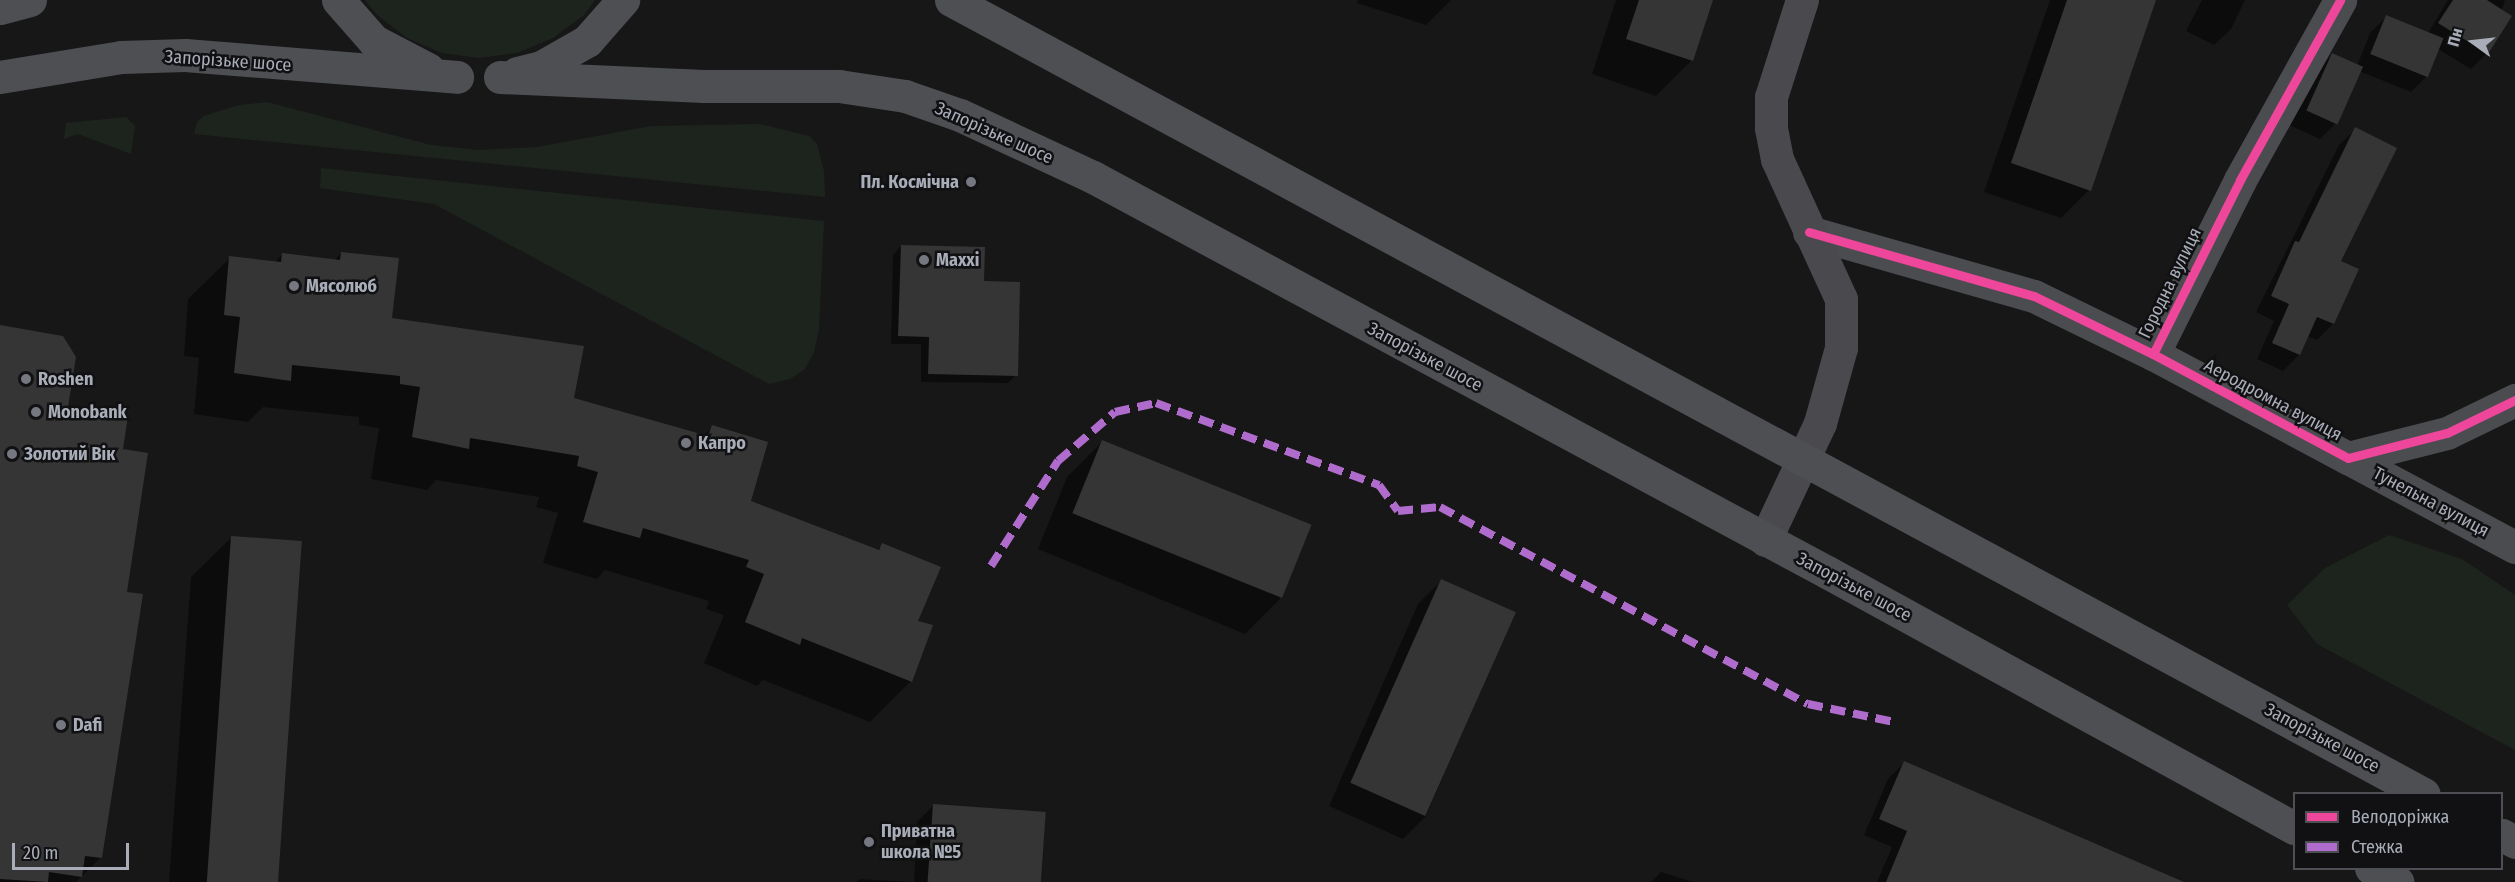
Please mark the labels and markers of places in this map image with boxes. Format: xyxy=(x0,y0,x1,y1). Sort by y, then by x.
place label: Пл. Космічна xyxy=(860,171,959,193)
marker: Пл. Космічна xyxy=(964,175,978,189)
place label: Maxxi xyxy=(936,249,979,271)
marker: Maxxi xyxy=(917,253,931,267)
place label: Мясолюб xyxy=(306,275,377,297)
marker: Мясолюб xyxy=(287,279,301,293)
place label: Roshen xyxy=(38,368,93,390)
marker: Roshen xyxy=(19,372,33,386)
place label: Monobank xyxy=(48,401,127,423)
marker: Monobank xyxy=(29,405,43,419)
place label: Капро xyxy=(698,432,746,454)
marker: Капро xyxy=(679,436,693,450)
place label: Золотий Вік xyxy=(24,443,115,465)
marker: Золотий Вік xyxy=(5,447,19,461)
place label: Dafi xyxy=(73,714,102,736)
marker: Dafi xyxy=(54,718,68,732)
place label: Приватна школа №5 xyxy=(881,821,961,864)
marker: Приватна школа №5 xyxy=(862,835,876,849)

